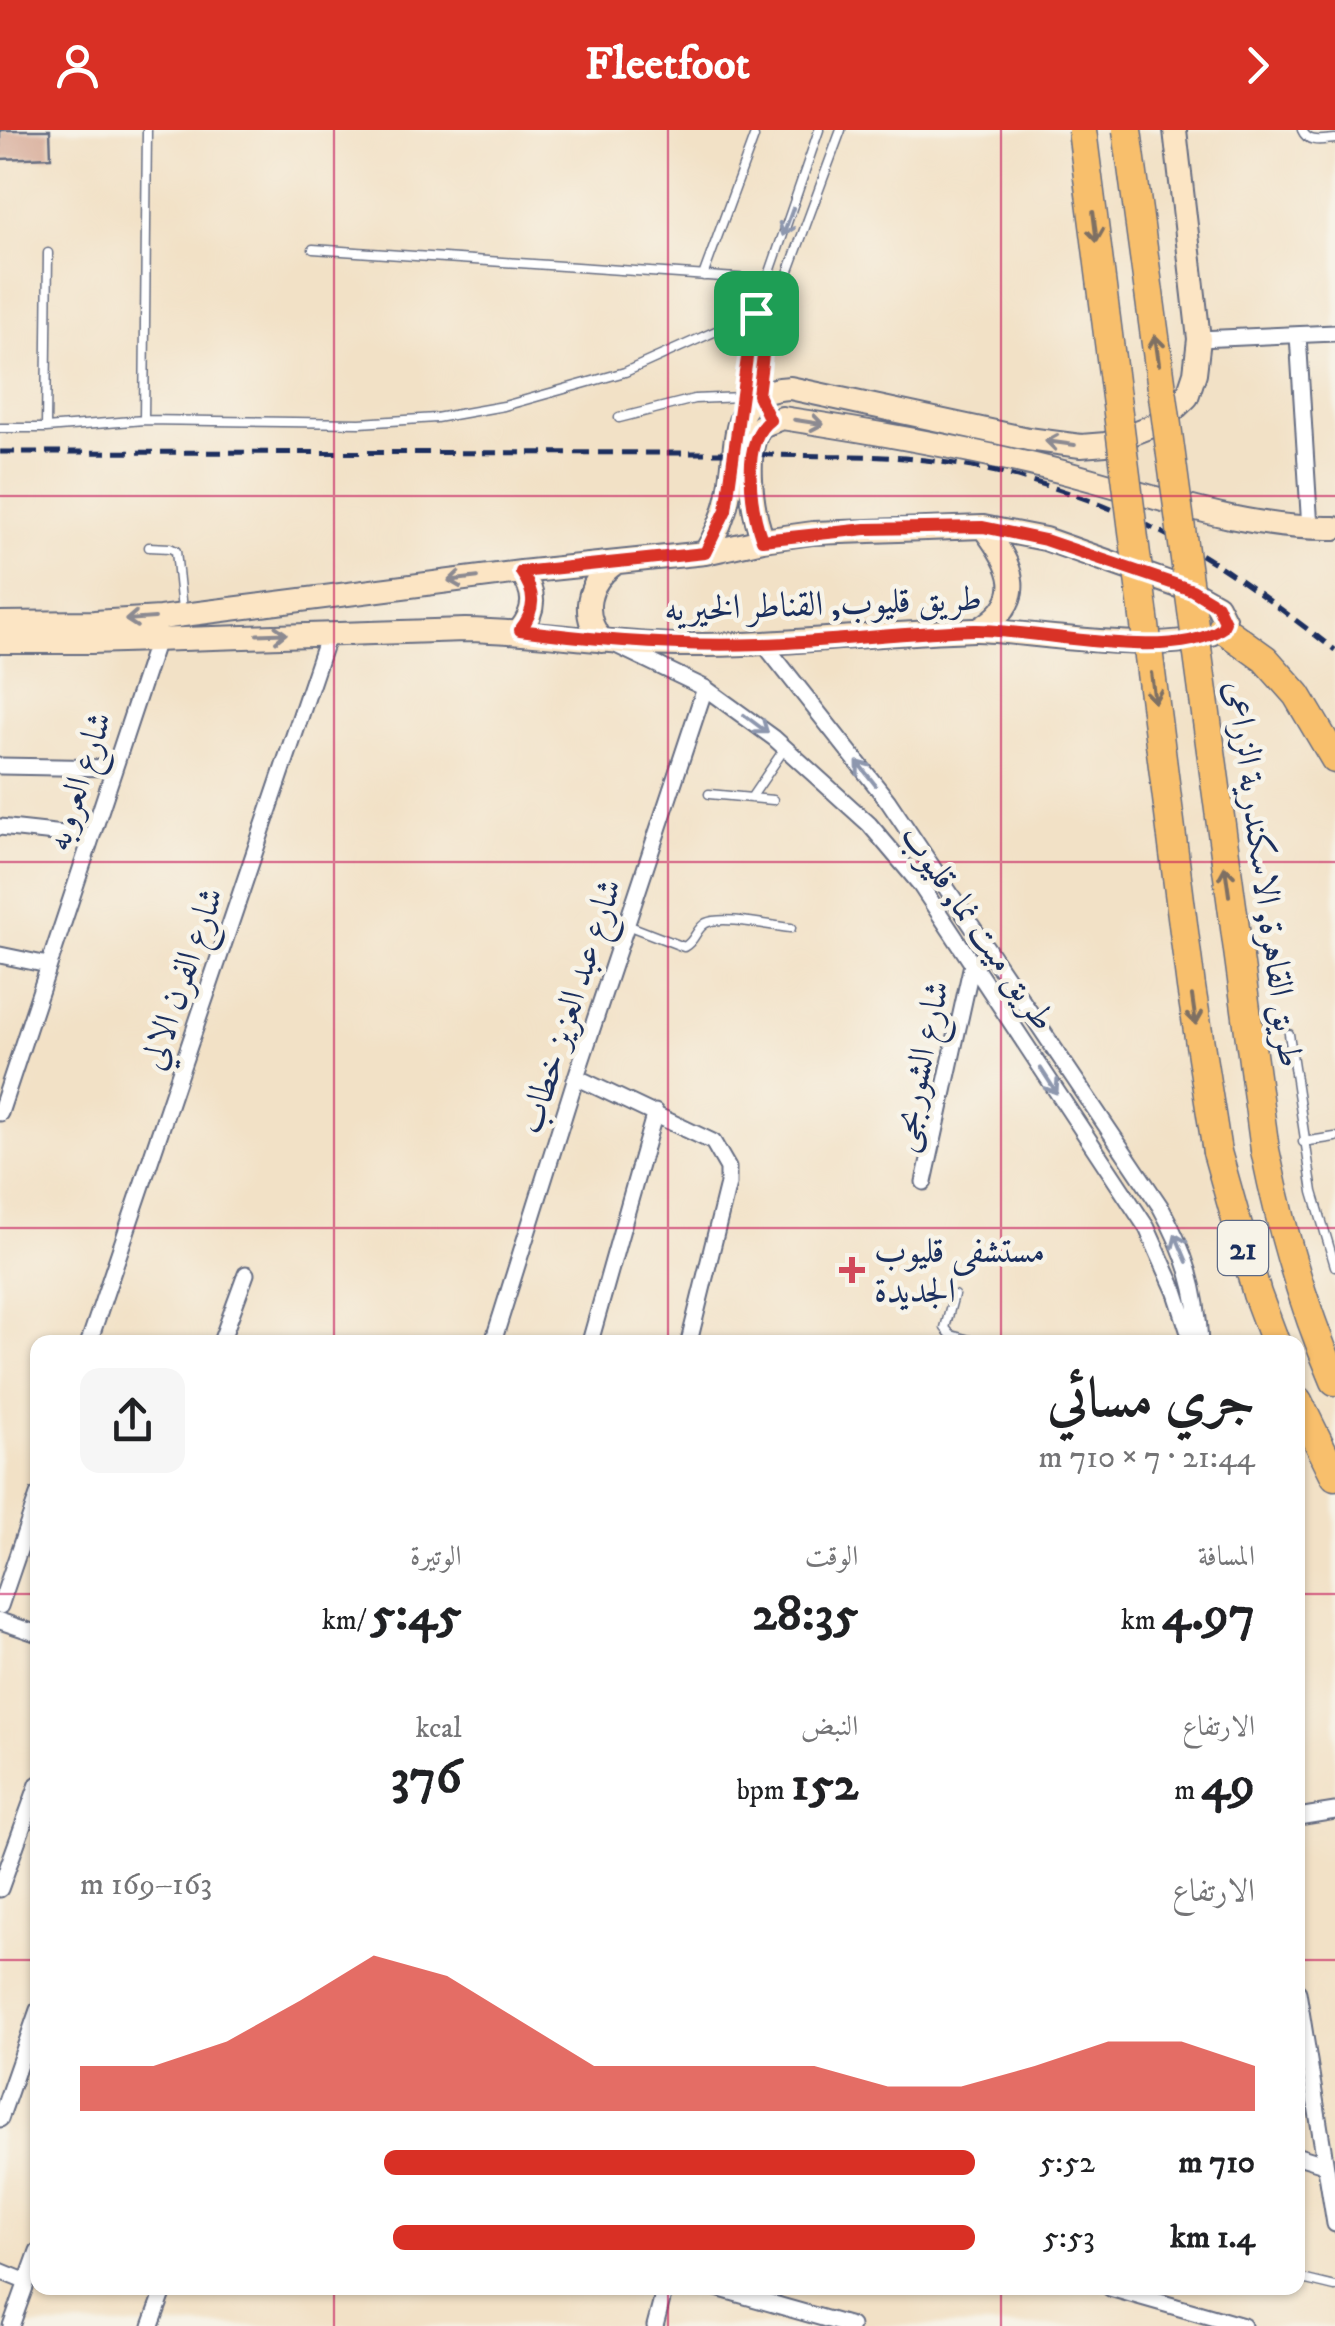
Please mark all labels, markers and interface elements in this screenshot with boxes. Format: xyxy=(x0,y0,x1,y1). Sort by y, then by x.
text: Fleetfoot xyxy=(585,37,750,93)
icon: person xyxy=(50,38,105,93)
icon: forward xyxy=(1230,38,1285,93)
one-way arrow xyxy=(777,206,795,238)
one-way arrow xyxy=(1086,210,1104,242)
pin xyxy=(714,271,799,356)
icon: arrive xyxy=(729,286,784,341)
one-way arrow xyxy=(1147,335,1165,367)
one-way arrow xyxy=(792,413,824,431)
one-way arrow xyxy=(1044,434,1076,452)
one-way arrow xyxy=(447,571,479,589)
street label: طريق قليوب, القناطر الخيريه xyxy=(663,577,983,633)
one-way arrow xyxy=(125,610,157,629)
one-way arrow xyxy=(256,624,288,643)
one-way arrow xyxy=(1144,671,1163,704)
street label: طريق القاهرة, الاسكندرية الزراعى xyxy=(1214,678,1312,1070)
street label: شارع العروبه xyxy=(37,707,128,858)
one-way arrow xyxy=(742,714,769,735)
one-way arrow xyxy=(856,760,877,787)
street label: طريق ميت نما, قليوب xyxy=(890,816,1065,1040)
one-way arrow xyxy=(1218,865,1236,897)
street label: شارع عبد العزيز خطاب xyxy=(509,873,638,1141)
street label: شارع الفرن الالي xyxy=(131,882,239,1077)
street label: شارع الشوربجى xyxy=(881,977,965,1157)
one-way arrow xyxy=(1185,994,1204,1026)
one-way arrow xyxy=(1039,1066,1060,1094)
road number: 21 xyxy=(1218,1221,1268,1275)
place label: مستشفى قليوب الجديدة xyxy=(874,1230,1045,1314)
one-way arrow xyxy=(1170,1233,1188,1264)
marker: مستشفى قليوب الجديدة xyxy=(839,1257,865,1283)
text: جري مسائي xyxy=(1047,1366,1255,1435)
button: share xyxy=(80,1368,185,1473)
text: 21:44 · 7 × 710 m xyxy=(1038,1438,1255,1478)
text: الوتيرة xyxy=(410,1539,462,1574)
text: الوقت xyxy=(805,1539,858,1574)
text: المسافة xyxy=(1198,1539,1255,1574)
text: 5:45 xyxy=(370,1583,462,1646)
text: 28:35 xyxy=(752,1583,858,1646)
text: 4.97 xyxy=(1162,1583,1255,1646)
text: /km xyxy=(322,1603,370,1638)
text: km xyxy=(1121,1603,1162,1638)
text: النبض xyxy=(801,1709,858,1744)
text: الارتفاع xyxy=(1182,1709,1255,1744)
text: kcal xyxy=(416,1711,462,1746)
text: 376 xyxy=(391,1746,462,1809)
text: 152 xyxy=(791,1753,858,1816)
text: 49 xyxy=(1201,1753,1255,1816)
text: bpm xyxy=(737,1773,791,1808)
text: m xyxy=(1174,1773,1201,1808)
text: 163–169 m xyxy=(80,1865,212,1905)
text: الارتفاع xyxy=(1172,1872,1255,1912)
text: 5:52 xyxy=(1039,2143,1095,2183)
text: 710 m xyxy=(1178,2143,1255,2183)
text: 5:53 xyxy=(1043,2218,1095,2258)
text: 1.4 km xyxy=(1170,2218,1255,2258)

